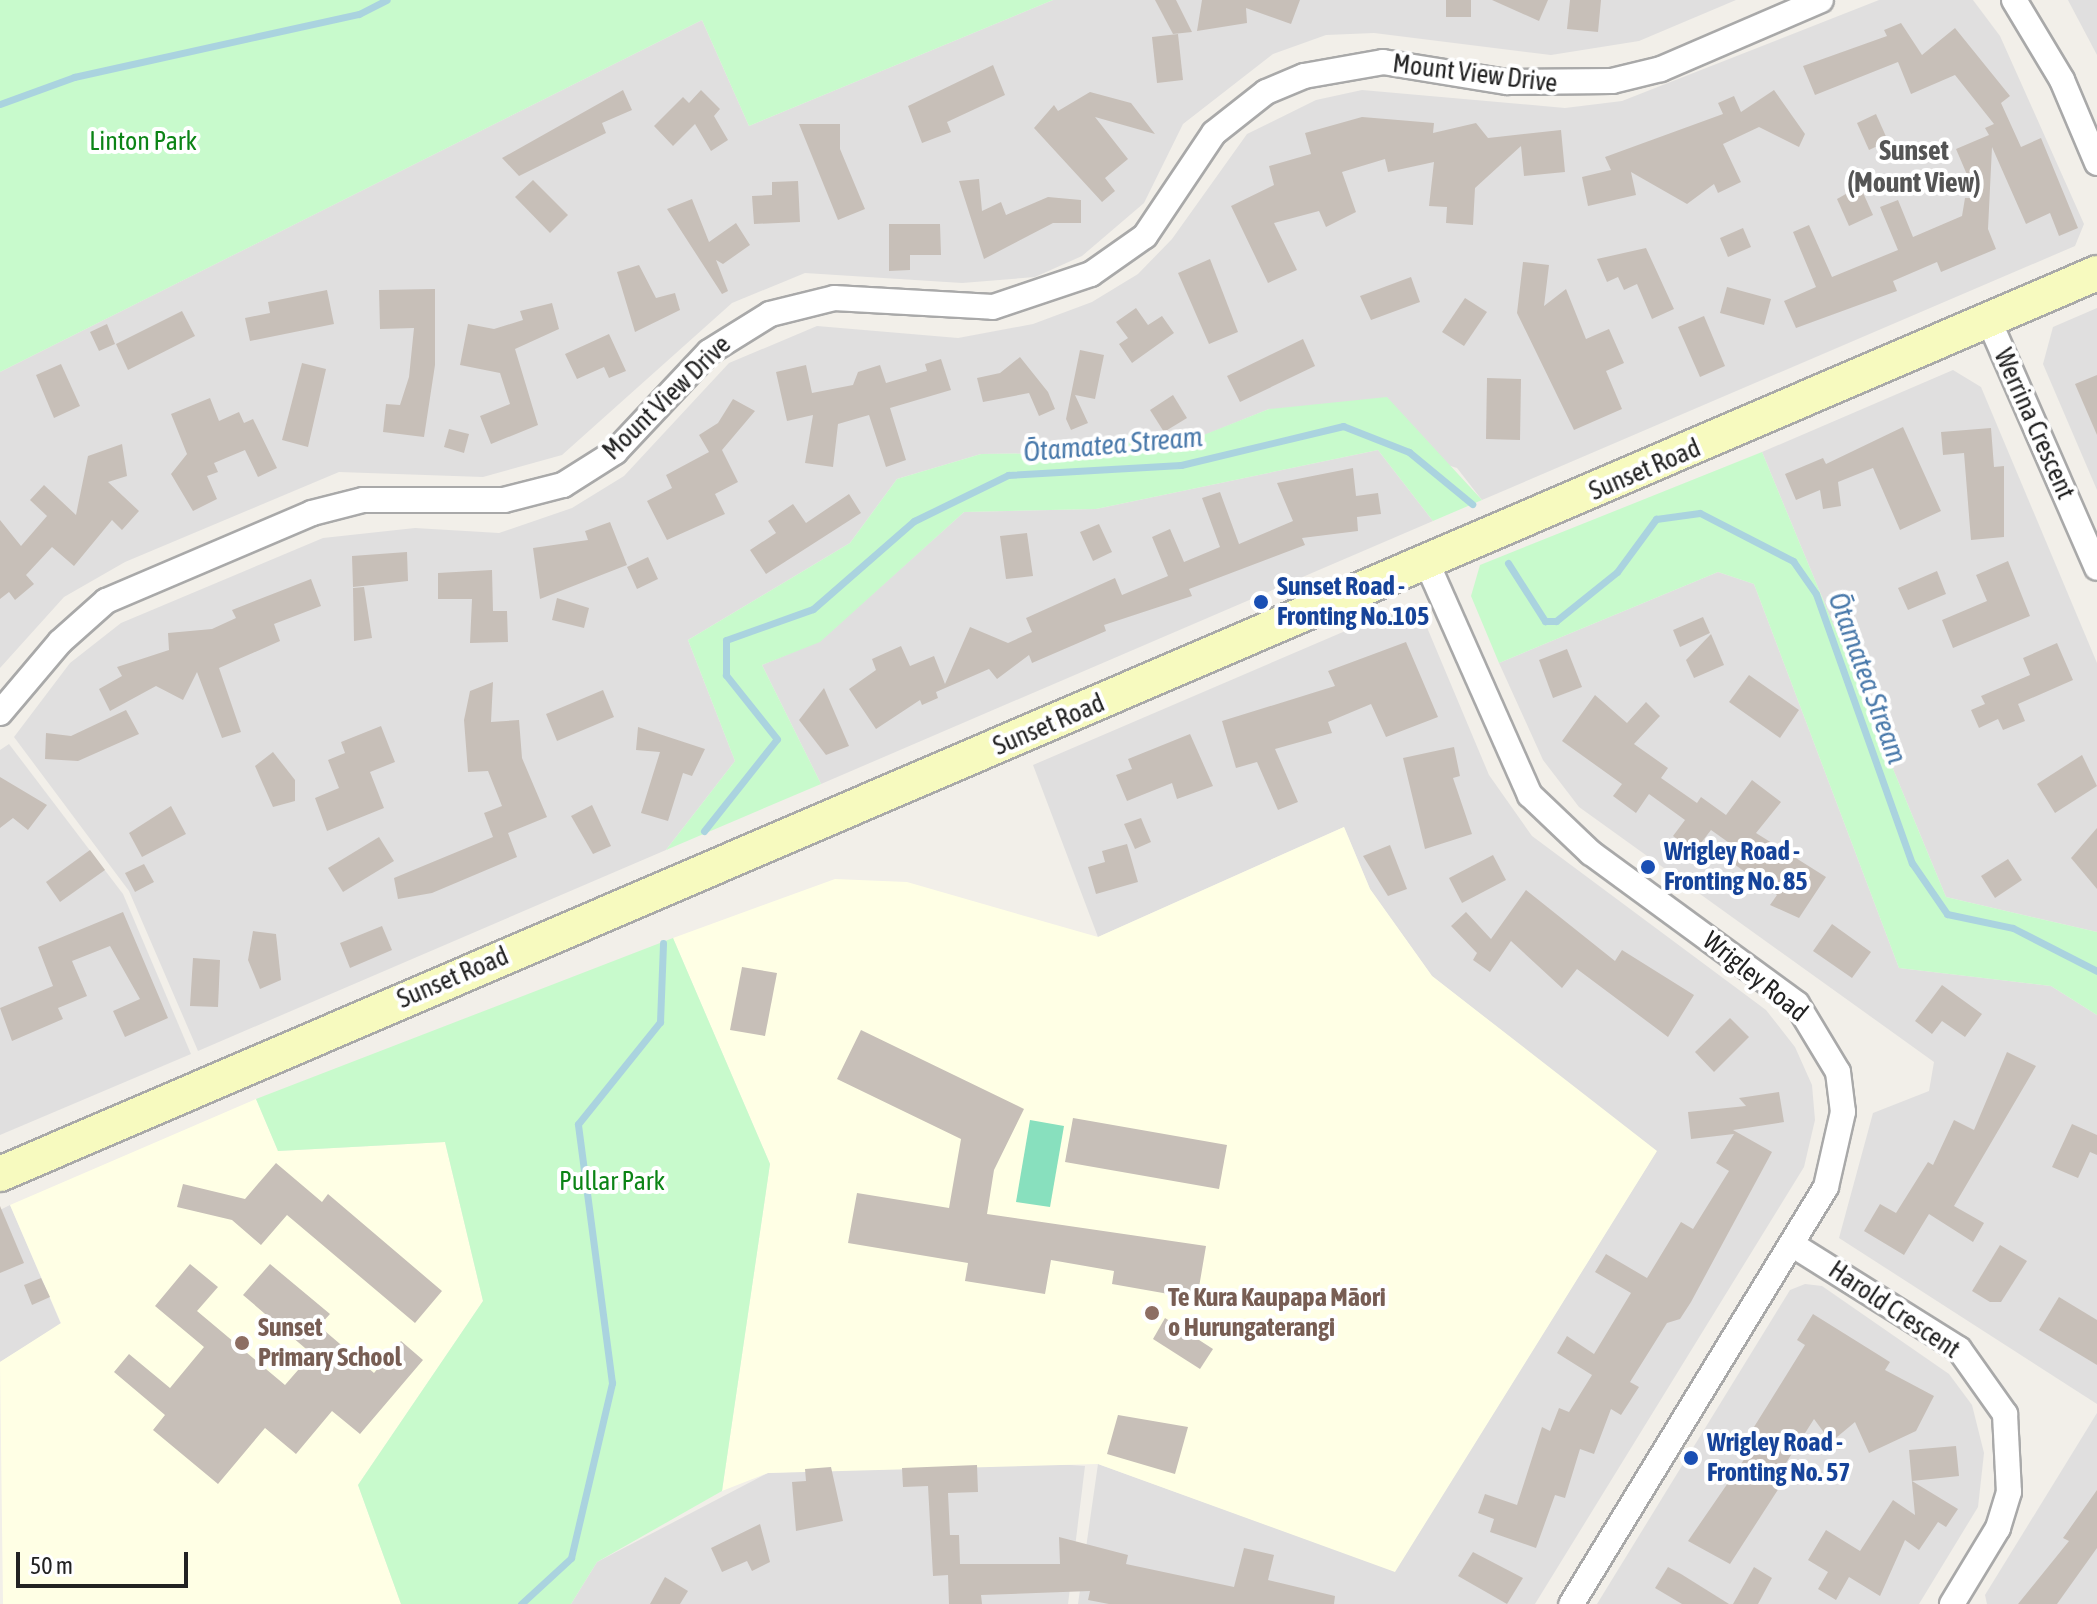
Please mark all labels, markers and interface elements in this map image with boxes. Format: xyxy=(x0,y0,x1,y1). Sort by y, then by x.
street label: Mount View Drive xyxy=(1391,48,1559,100)
park label: Linton Park xyxy=(89,126,197,158)
district label: Sunset (Mount View) xyxy=(1847,133,1981,199)
street label: Mount View Drive xyxy=(597,329,737,467)
street label: Werrina Crescent xyxy=(1987,344,2081,504)
water label: Ōtamatea Stream xyxy=(1022,419,1204,469)
street label: Sunset Road xyxy=(1585,433,1705,507)
place label: Sunset Road - Fronting No.105 xyxy=(1277,571,1429,632)
water label: Ōtamatea Stream xyxy=(1821,588,1915,768)
marker: Sunset Road - Fronting No.105 xyxy=(1252,593,1270,611)
street label: Sunset Road xyxy=(989,688,1109,762)
place label: Wrigley Road - Fronting No. 85 xyxy=(1664,836,1807,898)
marker: Wrigley Road - Fronting No. 85 xyxy=(1639,858,1657,876)
street label: Wrigley Road xyxy=(1696,925,1814,1029)
street label: Sunset Road xyxy=(393,941,513,1015)
park label: Pullar Park xyxy=(559,1166,665,1198)
street label: Harold Crescent xyxy=(1822,1255,1966,1365)
place label: Te Kura Kaupapa Māori o Hurungaterangi xyxy=(1168,1282,1386,1344)
marker: Te Kura Kaupapa Māori o Hurungaterangi xyxy=(1143,1304,1161,1322)
place label: Sunset Primary School xyxy=(258,1312,402,1374)
marker: Sunset Primary School xyxy=(233,1334,251,1352)
place label: Wrigley Road - Fronting No. 57 xyxy=(1707,1427,1850,1488)
marker: Wrigley Road - Fronting No. 57 xyxy=(1682,1449,1700,1467)
scale bar xyxy=(20,1536,192,1586)
text: 50 m xyxy=(30,1552,73,1579)

